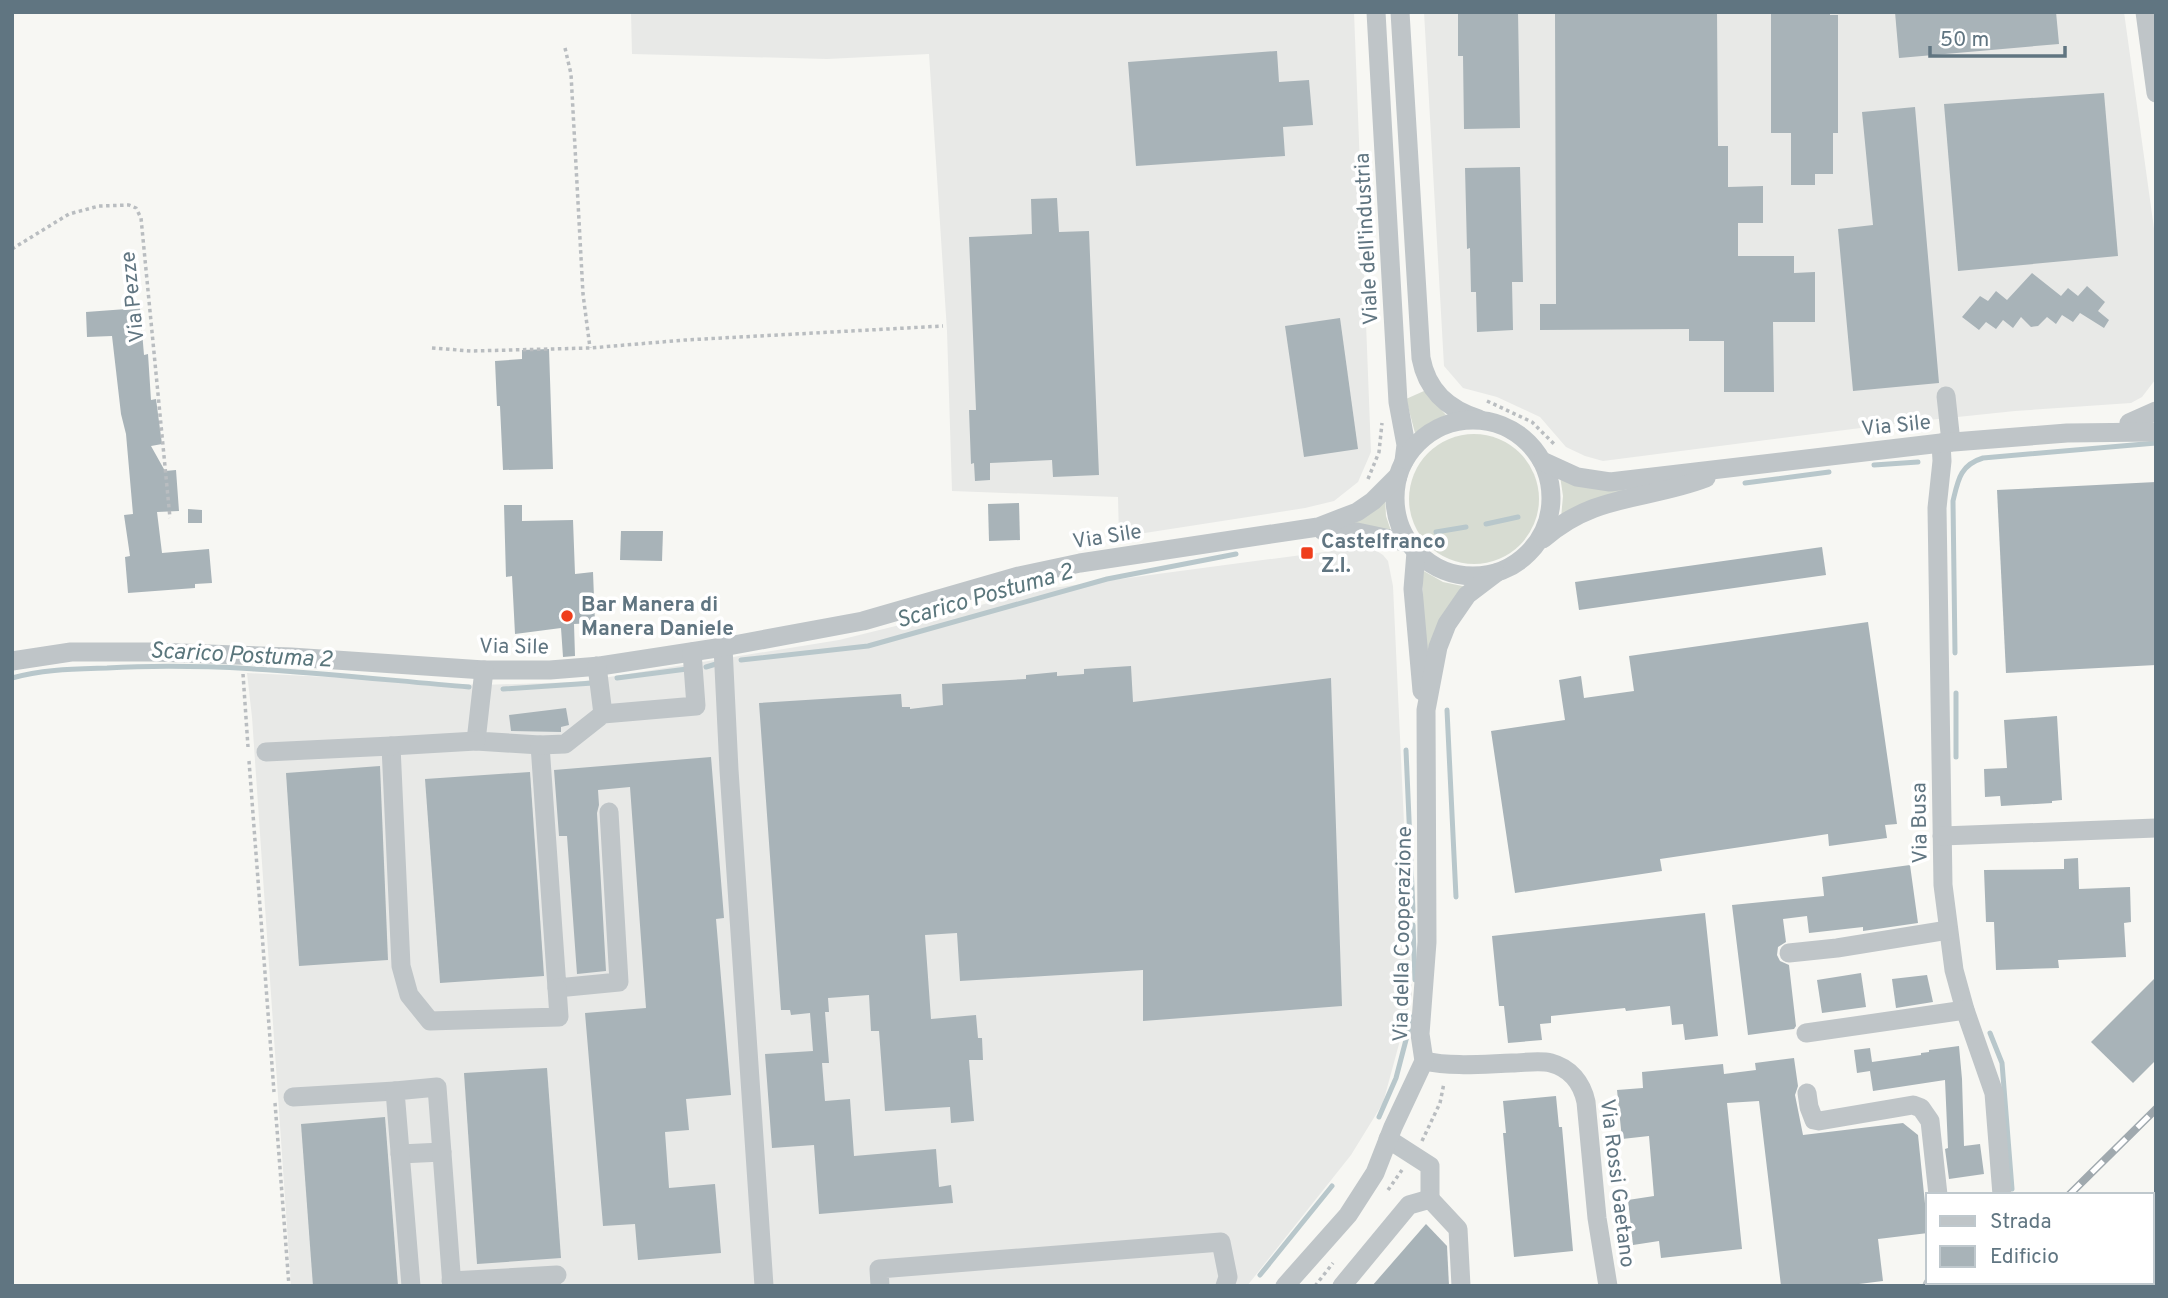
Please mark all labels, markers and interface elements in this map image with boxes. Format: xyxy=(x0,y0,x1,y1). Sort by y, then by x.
scale bar xyxy=(1930,14,2065,58)
text: 50 m xyxy=(1940,27,1989,54)
street label: Viale dell'industria xyxy=(1349,152,1385,326)
street label: Via Pezze xyxy=(115,250,152,344)
street label: Via Sile xyxy=(1860,409,1932,444)
street label: Via Sile xyxy=(1071,519,1144,556)
place label: Castelfranco Z.I. xyxy=(1321,529,1446,580)
marker: Castelfranco Z.I. xyxy=(1299,545,1315,561)
water label: Scarico Postuma 2 xyxy=(893,558,1077,636)
place label: Bar Manera di Manera Daniele xyxy=(581,592,734,643)
marker: Bar Manera di Manera Daniele xyxy=(559,608,575,624)
street label: Via Sile xyxy=(479,633,549,662)
water label: Scarico Postuma 2 xyxy=(149,637,333,676)
street label: Via Busa xyxy=(1906,782,1935,864)
street label: Via della Cooperazione xyxy=(1388,826,1419,1042)
street label: Via Rossi Gaetano xyxy=(1593,1097,1640,1269)
legend xyxy=(1926,1193,2154,1284)
text: Strada xyxy=(1990,1209,2051,1236)
text: Edificio xyxy=(1990,1244,2059,1271)

